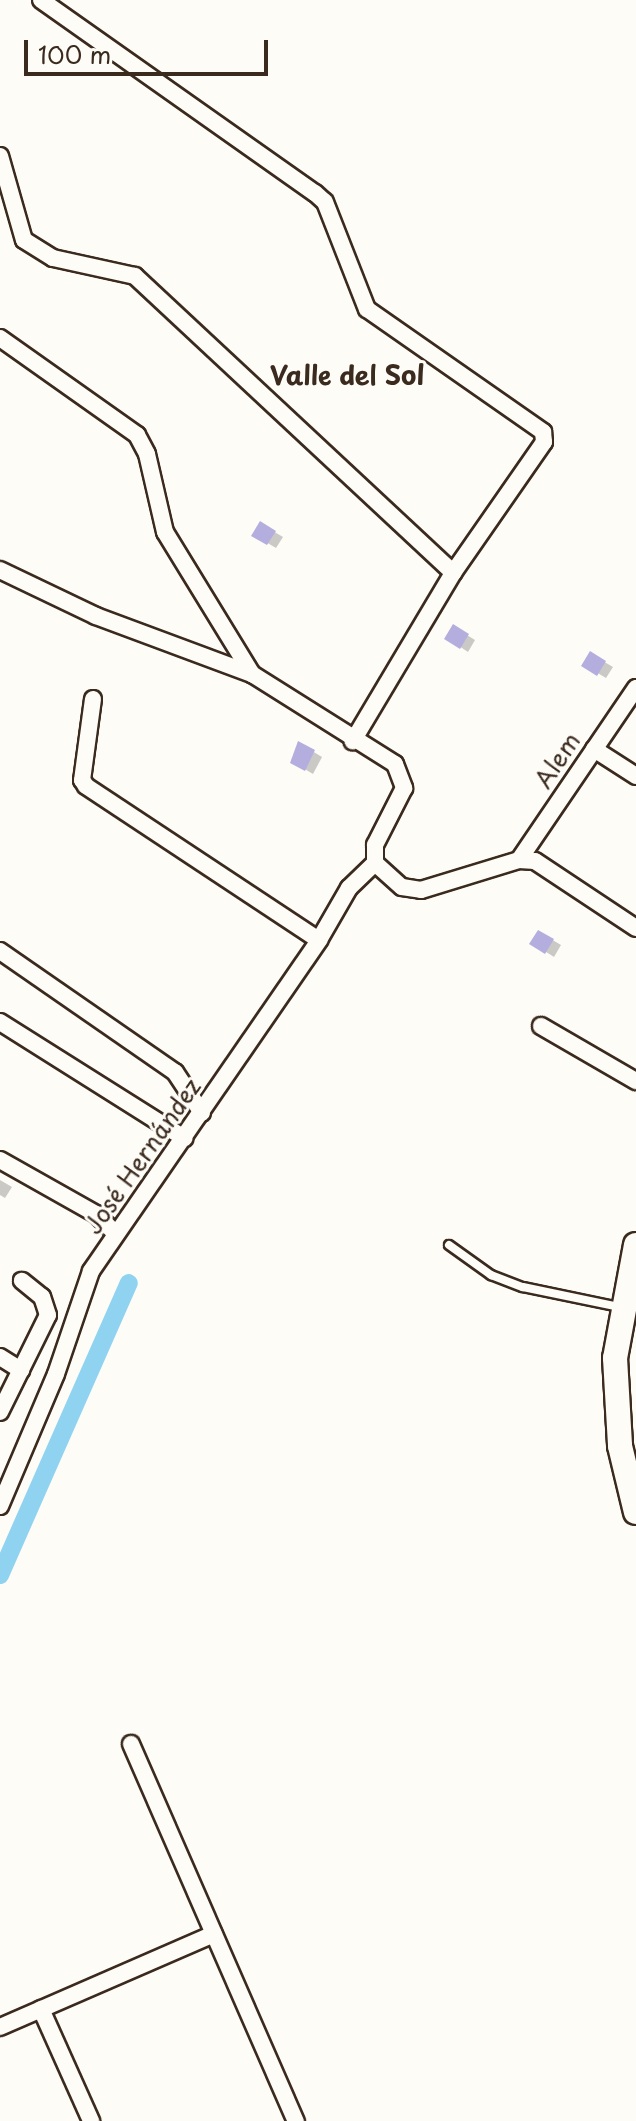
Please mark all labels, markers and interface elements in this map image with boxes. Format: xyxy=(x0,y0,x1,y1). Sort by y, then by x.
scale bar xyxy=(28,24,272,74)
text: 100 m xyxy=(38,36,111,72)
district label: Valle del Sol xyxy=(269,359,425,391)
street label: Alem xyxy=(528,727,586,793)
street label: José Hernández xyxy=(78,1073,206,1239)

